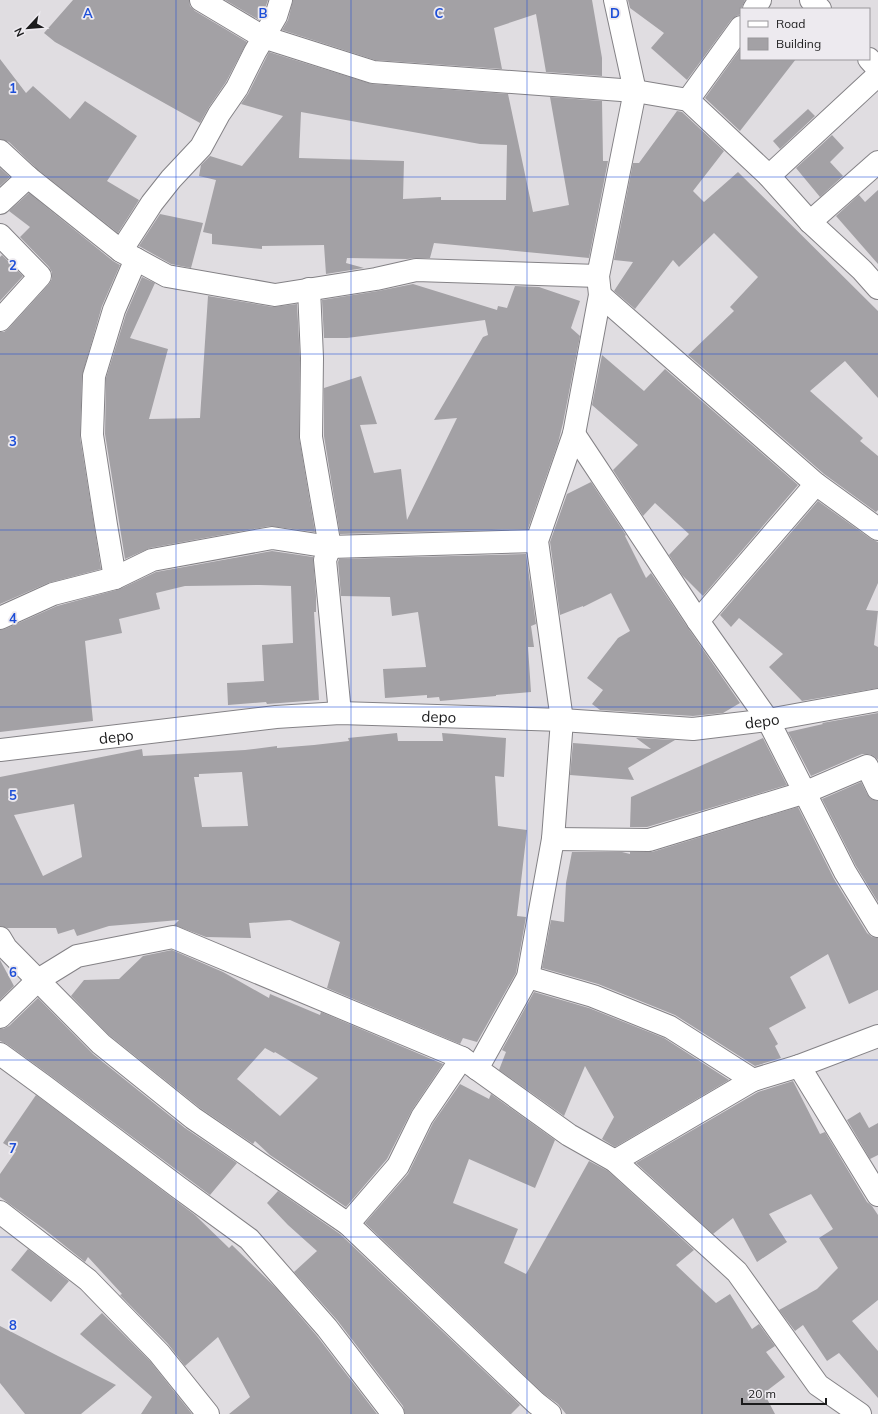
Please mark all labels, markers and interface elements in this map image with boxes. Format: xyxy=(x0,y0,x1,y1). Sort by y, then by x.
text: A xyxy=(83,5,93,21)
text: B xyxy=(259,5,268,21)
text: C xyxy=(435,5,444,21)
text: D xyxy=(610,5,620,21)
north arrow xyxy=(8,8,48,48)
legend xyxy=(740,8,870,60)
text: Road xyxy=(776,16,805,31)
text: N xyxy=(11,26,27,39)
text: Building xyxy=(776,36,821,51)
text: 1 xyxy=(9,80,17,96)
text: 2 xyxy=(9,257,17,273)
text: 3 xyxy=(9,433,17,449)
text: 4 xyxy=(9,610,17,626)
street label: depo xyxy=(421,706,457,726)
street label: depo xyxy=(744,709,781,732)
street label: depo xyxy=(98,725,135,748)
text: 5 xyxy=(9,787,17,803)
text: 6 xyxy=(9,964,17,980)
text: 7 xyxy=(9,1140,17,1156)
text: 8 xyxy=(9,1317,17,1333)
scale bar xyxy=(742,1380,826,1406)
text: 20 m xyxy=(748,1386,776,1401)

